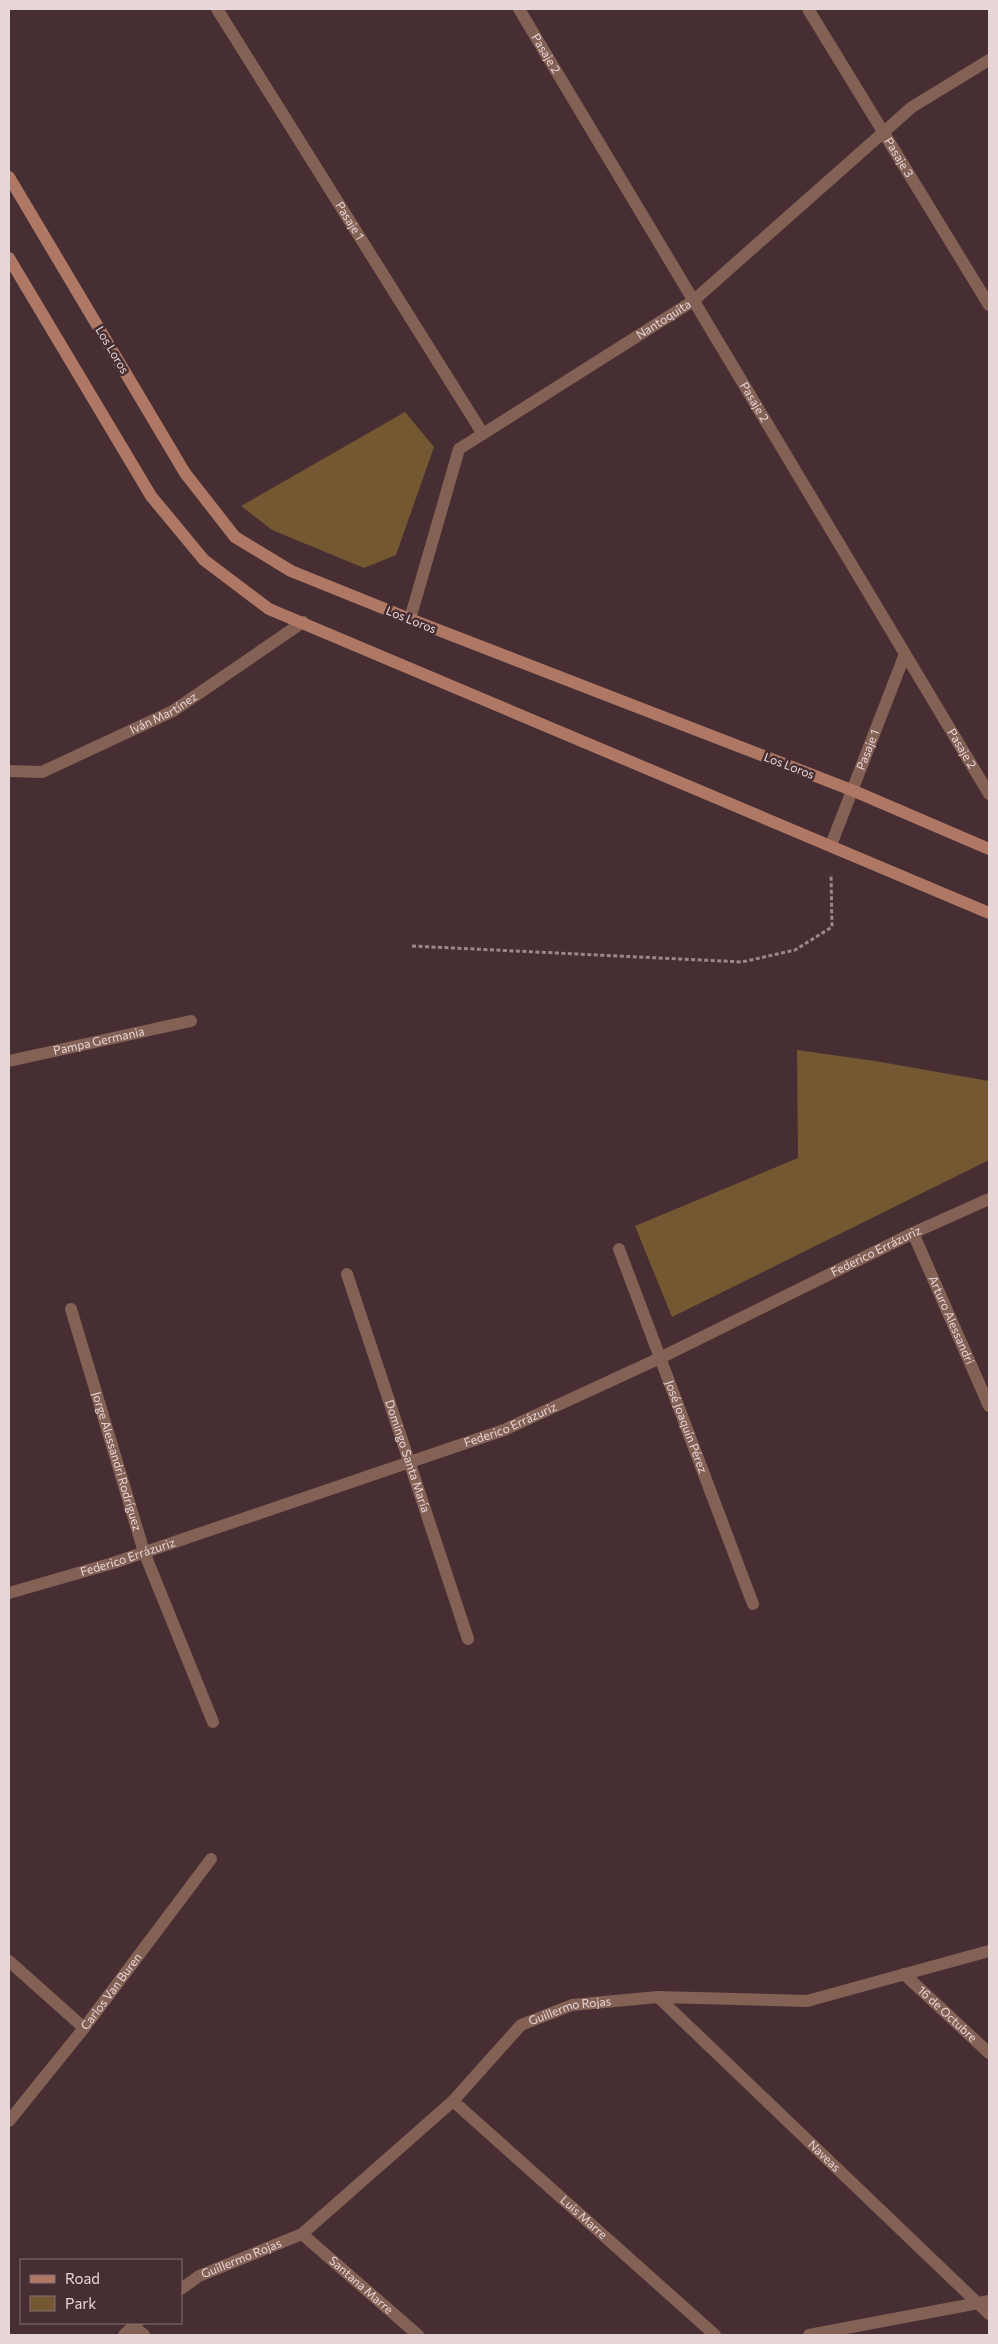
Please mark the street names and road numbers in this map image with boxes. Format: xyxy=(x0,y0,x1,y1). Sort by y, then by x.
street label: Pasaje 2 xyxy=(529,31,564,76)
street label: Pasaje 3 xyxy=(882,134,917,180)
street label: Pasaje 1 xyxy=(333,199,368,242)
street label: Nantoquita xyxy=(633,296,693,341)
street label: Los Loros xyxy=(93,323,132,376)
street label: Pasaje 2 xyxy=(738,379,773,424)
street label: Los Loros xyxy=(384,603,438,635)
street label: Iván Martínez xyxy=(127,689,199,736)
street label: Pasaje 2 xyxy=(945,726,980,771)
street label: Pasaje 1 xyxy=(853,727,881,772)
street label: Los Loros xyxy=(762,749,817,781)
street label: Pampa Germania xyxy=(52,1023,146,1057)
street label: Federico Errázuriz xyxy=(828,1222,923,1279)
street label: Arturo Alessandri xyxy=(927,1273,978,1366)
street label: José Joaquín Pérez xyxy=(662,1378,711,1475)
street label: Jorge Alessandri Rodríguez xyxy=(89,1390,145,1532)
street label: Domingo Santa María xyxy=(383,1398,434,1514)
street label: Federico Errázuriz xyxy=(462,1399,559,1449)
street label: Federico Errázuriz xyxy=(78,1534,177,1578)
street label: Carlos Van Buren xyxy=(77,1950,144,2032)
street label: 16 de Octubre xyxy=(915,1983,980,2044)
street label: Guillermo Rojas xyxy=(526,1993,612,2027)
street label: Naveas xyxy=(806,2137,844,2174)
street label: Luis Marre xyxy=(558,2192,610,2241)
street label: Guillermo Rojas xyxy=(199,2235,283,2280)
street label: Santana Marre xyxy=(327,2253,396,2316)

